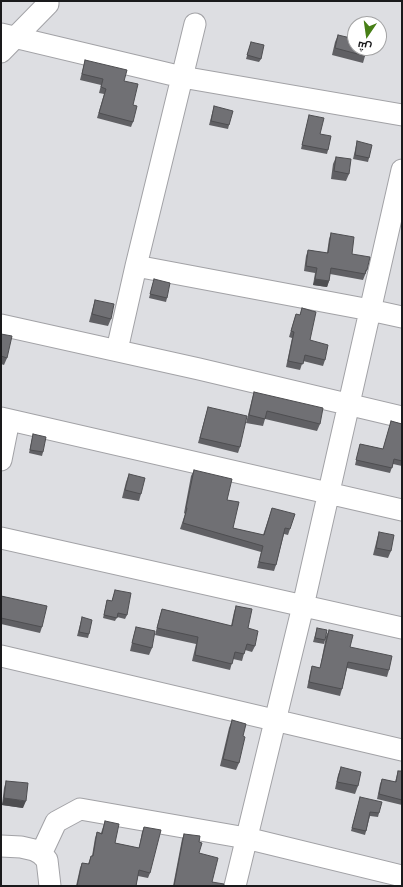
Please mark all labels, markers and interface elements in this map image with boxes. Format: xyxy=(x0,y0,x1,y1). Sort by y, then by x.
north arrow xyxy=(347,16,387,56)
text: ش xyxy=(356,38,373,55)

